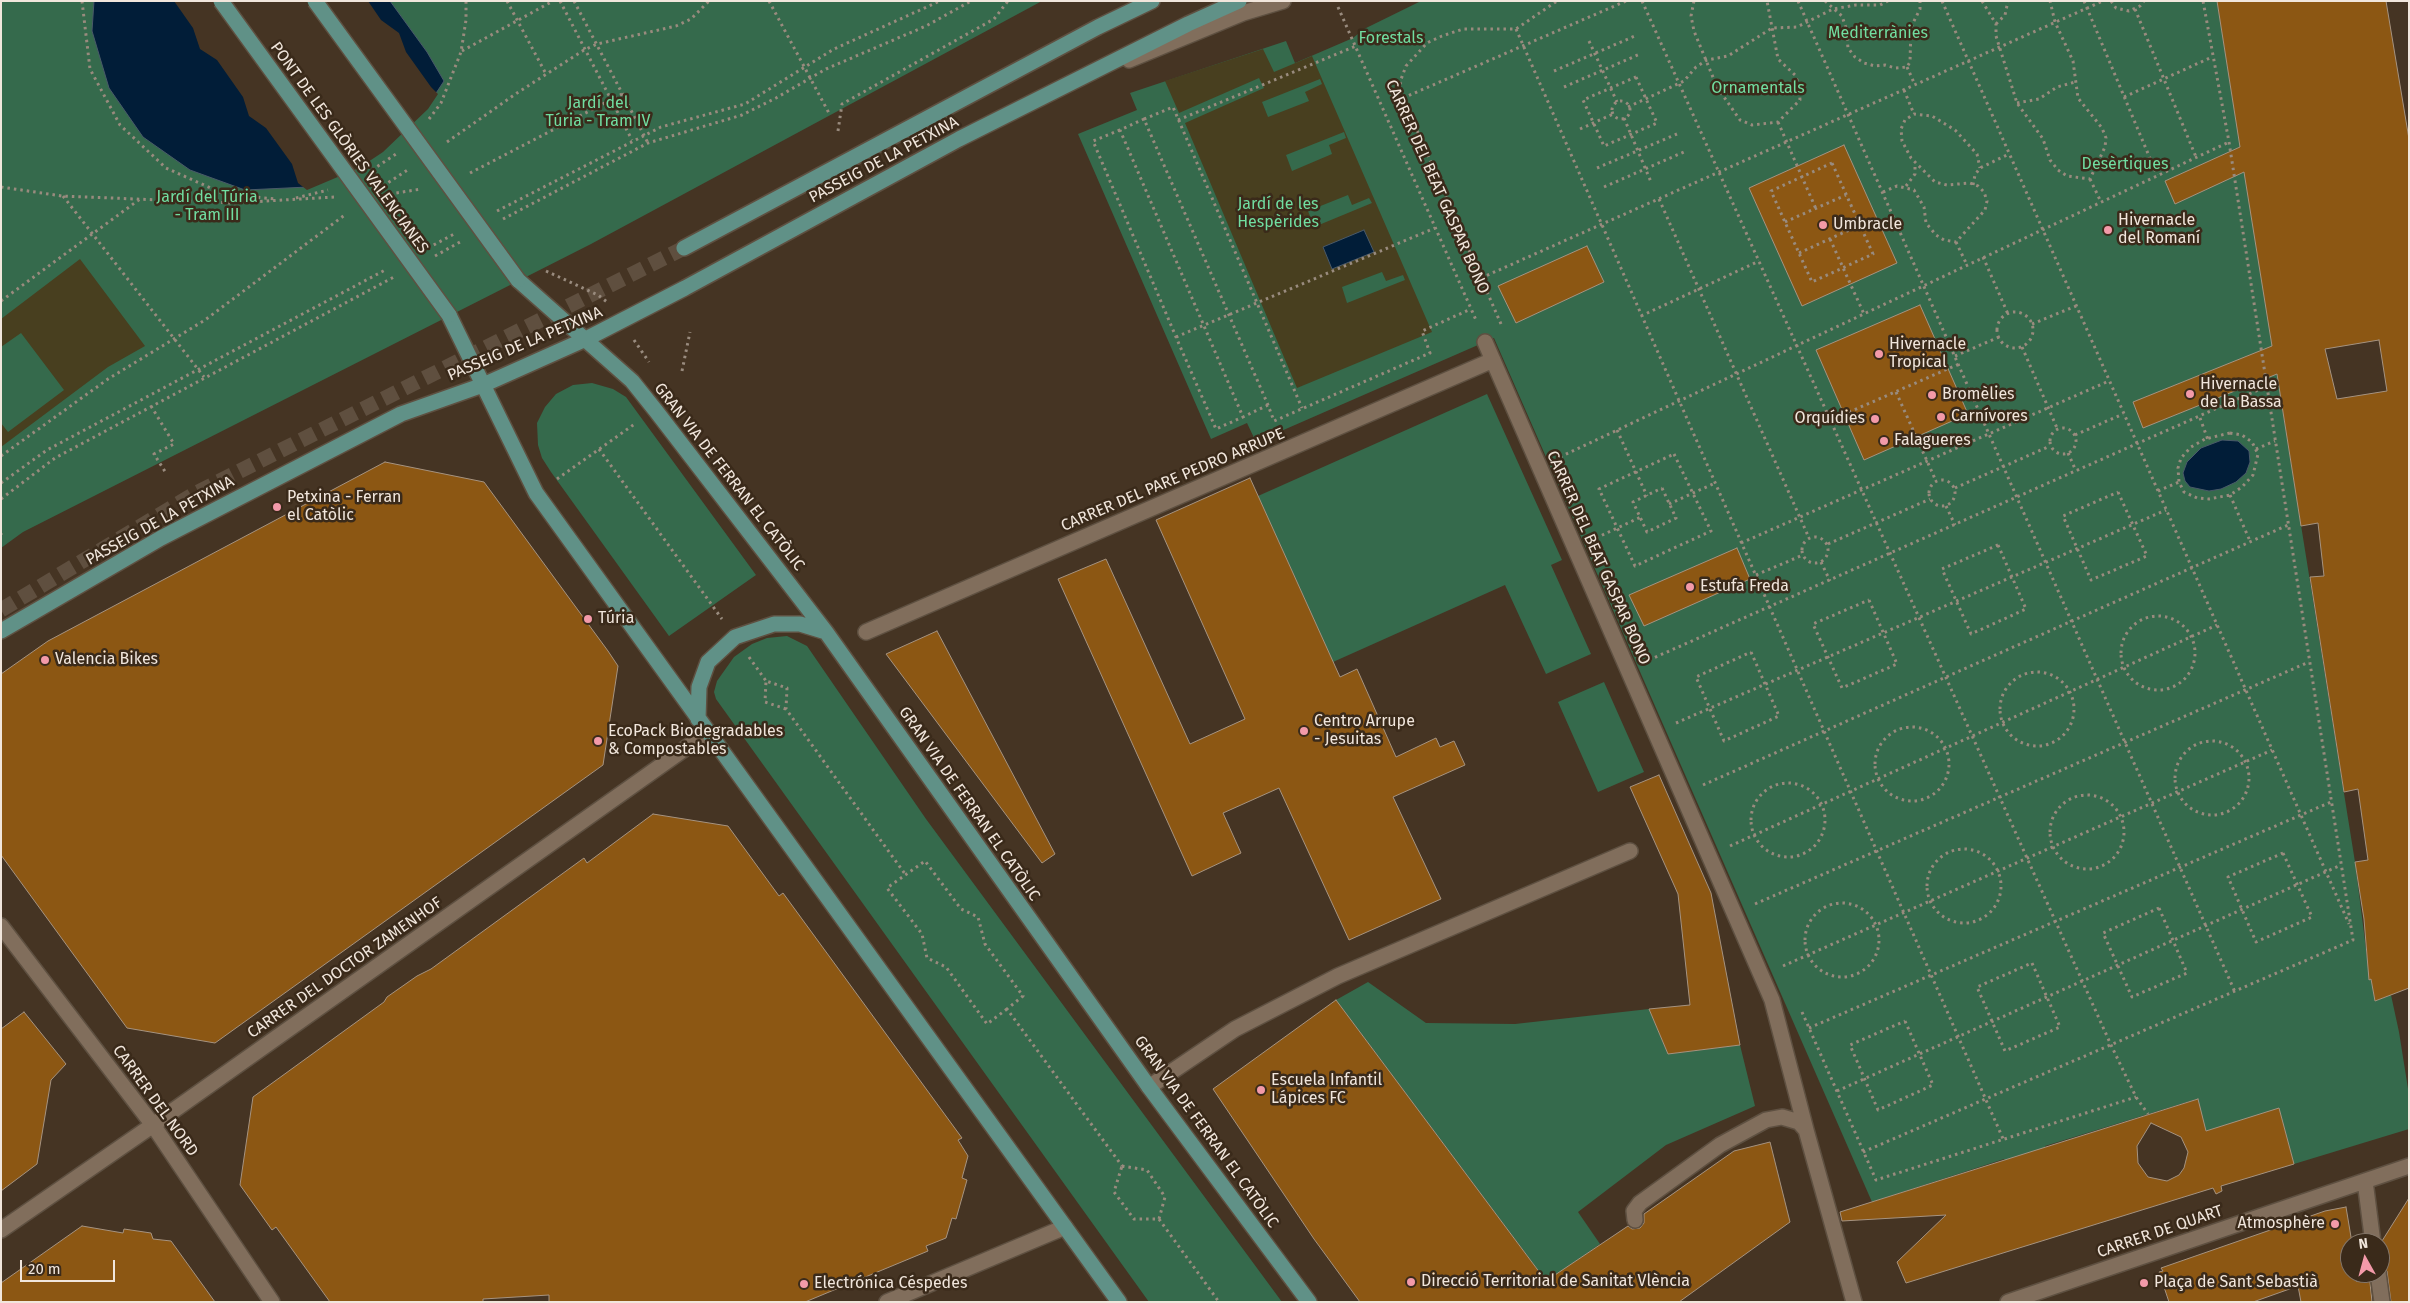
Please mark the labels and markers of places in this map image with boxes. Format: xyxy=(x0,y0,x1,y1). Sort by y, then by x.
place label: Hivernacle del Romaní xyxy=(2118,211,2200,249)
place label: Umbracle xyxy=(1833,215,1902,235)
marker: Umbracle xyxy=(1817,219,1829,231)
marker: Hivernacle del Romaní xyxy=(2102,224,2114,236)
place label: Hivernacle Tropical xyxy=(1889,335,1966,373)
marker: Hivernacle Tropical xyxy=(1873,348,1885,360)
place label: Hivernacle de la Bassa xyxy=(2200,375,2282,413)
place label: Bromèlies xyxy=(1942,385,2015,405)
marker: Hivernacle de la Bassa xyxy=(2184,388,2196,400)
marker: Bromèlies xyxy=(1926,389,1938,401)
place label: Carnívores xyxy=(1951,407,2028,427)
place label: Orquídies xyxy=(1795,409,1865,429)
marker: Carnívores xyxy=(1935,411,1947,423)
marker: Orquídies xyxy=(1869,413,1881,425)
place label: Falagueres xyxy=(1894,431,1971,451)
marker: Falagueres xyxy=(1878,435,1890,447)
place label: Petxina - Ferran el Catòlic xyxy=(287,488,401,526)
marker: Petxina - Ferran el Catòlic xyxy=(271,501,283,513)
place label: Estufa Freda xyxy=(1700,577,1789,597)
marker: Estufa Freda xyxy=(1684,581,1696,593)
place label: Túria xyxy=(598,609,634,629)
marker: Túria xyxy=(582,613,594,625)
place label: Valencia Bikes xyxy=(55,650,158,670)
marker: Valencia Bikes xyxy=(39,654,51,666)
place label: Centro Arrupe - Jesuitas xyxy=(1314,712,1415,750)
place label: EcoPack Biodegradables & Compostables xyxy=(608,722,783,760)
marker: Centro Arrupe - Jesuitas xyxy=(1298,725,1310,737)
marker: EcoPack Biodegradables & Compostables xyxy=(592,735,604,747)
place label: Escuela Infantil Lápices FC xyxy=(1271,1071,1382,1109)
marker: Escuela Infantil Lápices FC xyxy=(1255,1084,1267,1096)
place label: Atmosphère xyxy=(2238,1214,2325,1234)
marker: Atmosphère xyxy=(2329,1218,2341,1230)
place label: Direcció Territorial de Sanitat Vlència xyxy=(1421,1272,1690,1292)
place label: Plaça de Sant Sebastià xyxy=(2154,1273,2318,1293)
place label: Electrónica Céspedes xyxy=(814,1274,967,1294)
marker: Direcció Territorial de Sanitat Vlència xyxy=(1405,1276,1417,1288)
marker: Plaça de Sant Sebastià xyxy=(2138,1277,2150,1289)
marker: Electrónica Céspedes xyxy=(798,1278,810,1290)

